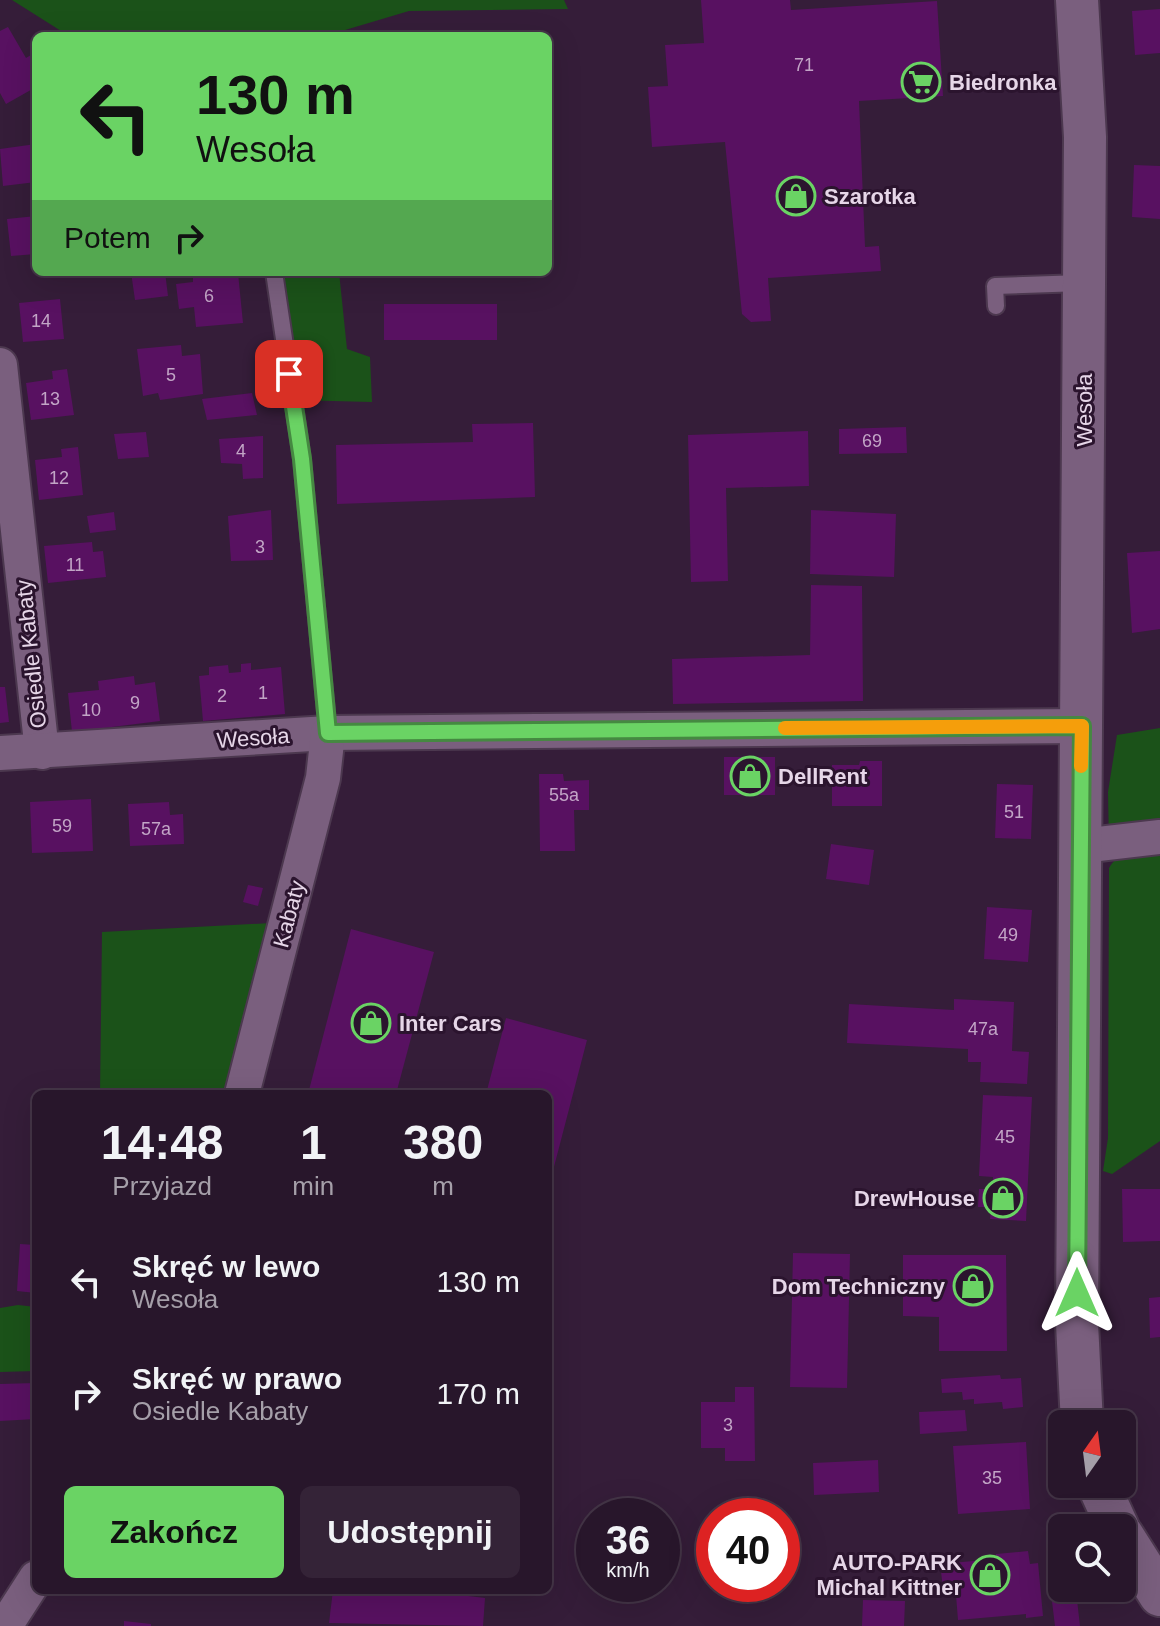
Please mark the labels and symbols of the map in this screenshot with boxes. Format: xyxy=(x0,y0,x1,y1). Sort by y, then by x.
house number: 71 xyxy=(794,55,814,75)
supermarket icon: Biedronka xyxy=(900,61,942,103)
place label: Biedronka xyxy=(949,70,1057,95)
shop icon: Szarotka xyxy=(775,175,817,217)
place label: Szarotka xyxy=(824,184,916,209)
house number: 6 xyxy=(204,286,214,306)
house number: 14 xyxy=(31,311,51,331)
pin xyxy=(255,340,323,408)
house number: 5 xyxy=(166,365,176,385)
street label: Wesoła xyxy=(1072,373,1097,446)
house number: 13 xyxy=(40,389,60,409)
house number: 69 xyxy=(862,431,882,451)
house number: 4 xyxy=(236,441,246,461)
house number: 12 xyxy=(49,468,69,488)
house number: 3 xyxy=(255,537,265,557)
house number: 11 xyxy=(66,555,84,575)
street label: Osiedle Kabaty xyxy=(11,579,51,729)
house number: 1 xyxy=(258,683,268,703)
house number: 2 xyxy=(217,686,227,706)
house number: 9 xyxy=(130,693,140,713)
house number: 10 xyxy=(81,700,101,720)
street label: Wesoła xyxy=(216,723,291,753)
shop icon: DellRent xyxy=(729,755,771,797)
place label: DellRent xyxy=(778,764,868,789)
house number: 55a xyxy=(549,785,580,805)
house number: 51 xyxy=(1004,802,1024,822)
house number: 59 xyxy=(52,816,72,836)
house number: 57a xyxy=(141,819,172,839)
street label: Kabaty xyxy=(268,878,310,950)
house number: 49 xyxy=(998,925,1018,945)
shop icon: Inter Cars xyxy=(350,1002,392,1044)
place label: Inter Cars xyxy=(399,1011,502,1036)
house number: 47a xyxy=(968,1019,999,1039)
house number: 45 xyxy=(995,1127,1015,1147)
shop icon: DrewHouse xyxy=(982,1177,1024,1219)
place label: DrewHouse xyxy=(854,1186,975,1211)
position arrow xyxy=(1035,1251,1119,1335)
shop icon: Dom Techniczny xyxy=(952,1265,994,1307)
place label: Dom Techniczny xyxy=(772,1274,946,1299)
north arrow xyxy=(1048,1410,1136,1498)
house number: 3 xyxy=(723,1415,733,1435)
house number: 35 xyxy=(982,1468,1002,1488)
speed limit sign: 40 xyxy=(696,1498,800,1602)
place label: AUTO-PARK Michal Kittner xyxy=(817,1550,962,1600)
shop icon: AUTO-PARK Michal Kittner xyxy=(969,1554,1011,1596)

